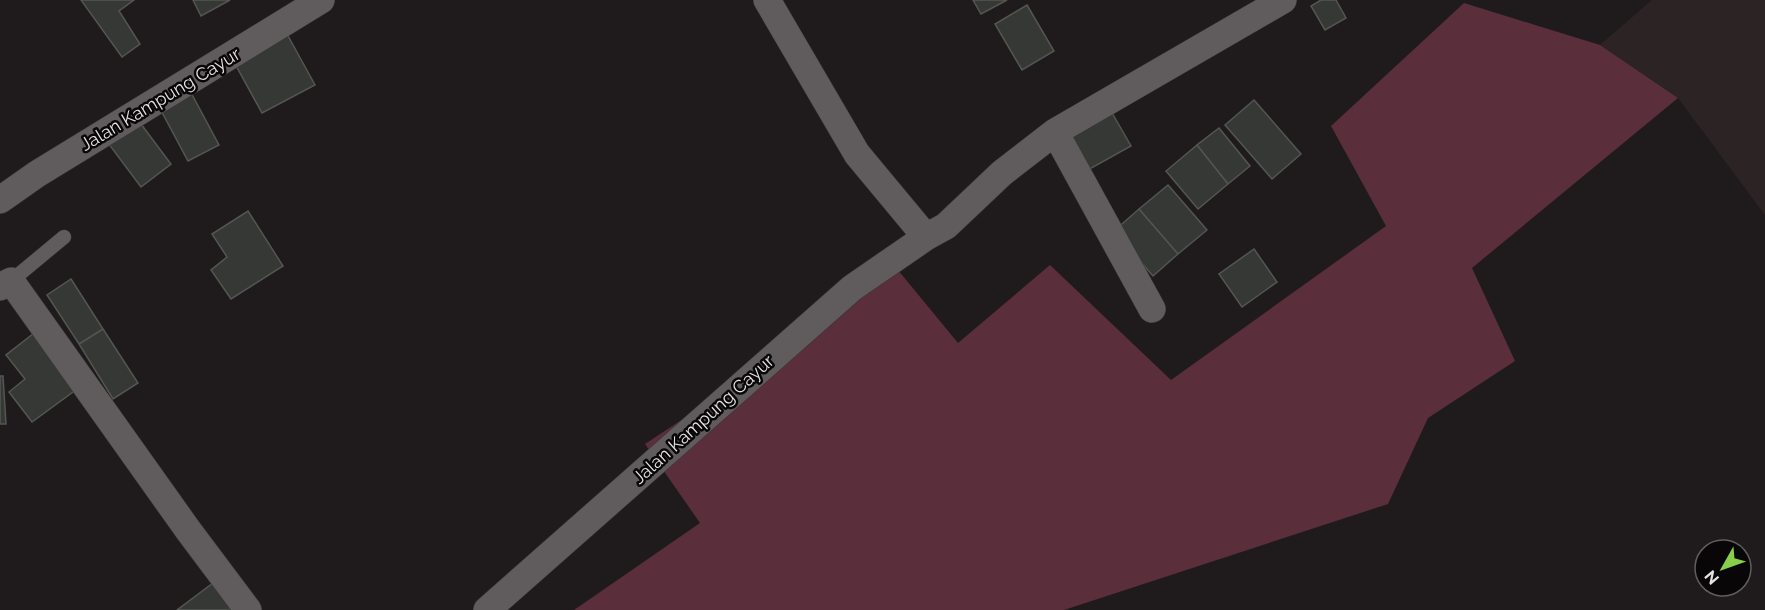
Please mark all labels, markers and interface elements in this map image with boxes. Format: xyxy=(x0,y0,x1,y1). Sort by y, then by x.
street label: Jalan Kampung Cayur xyxy=(76,43,244,155)
street label: Jalan Kampung Cayur xyxy=(628,350,778,488)
north arrow xyxy=(1693,538,1753,598)
text: N xyxy=(1701,567,1723,588)

